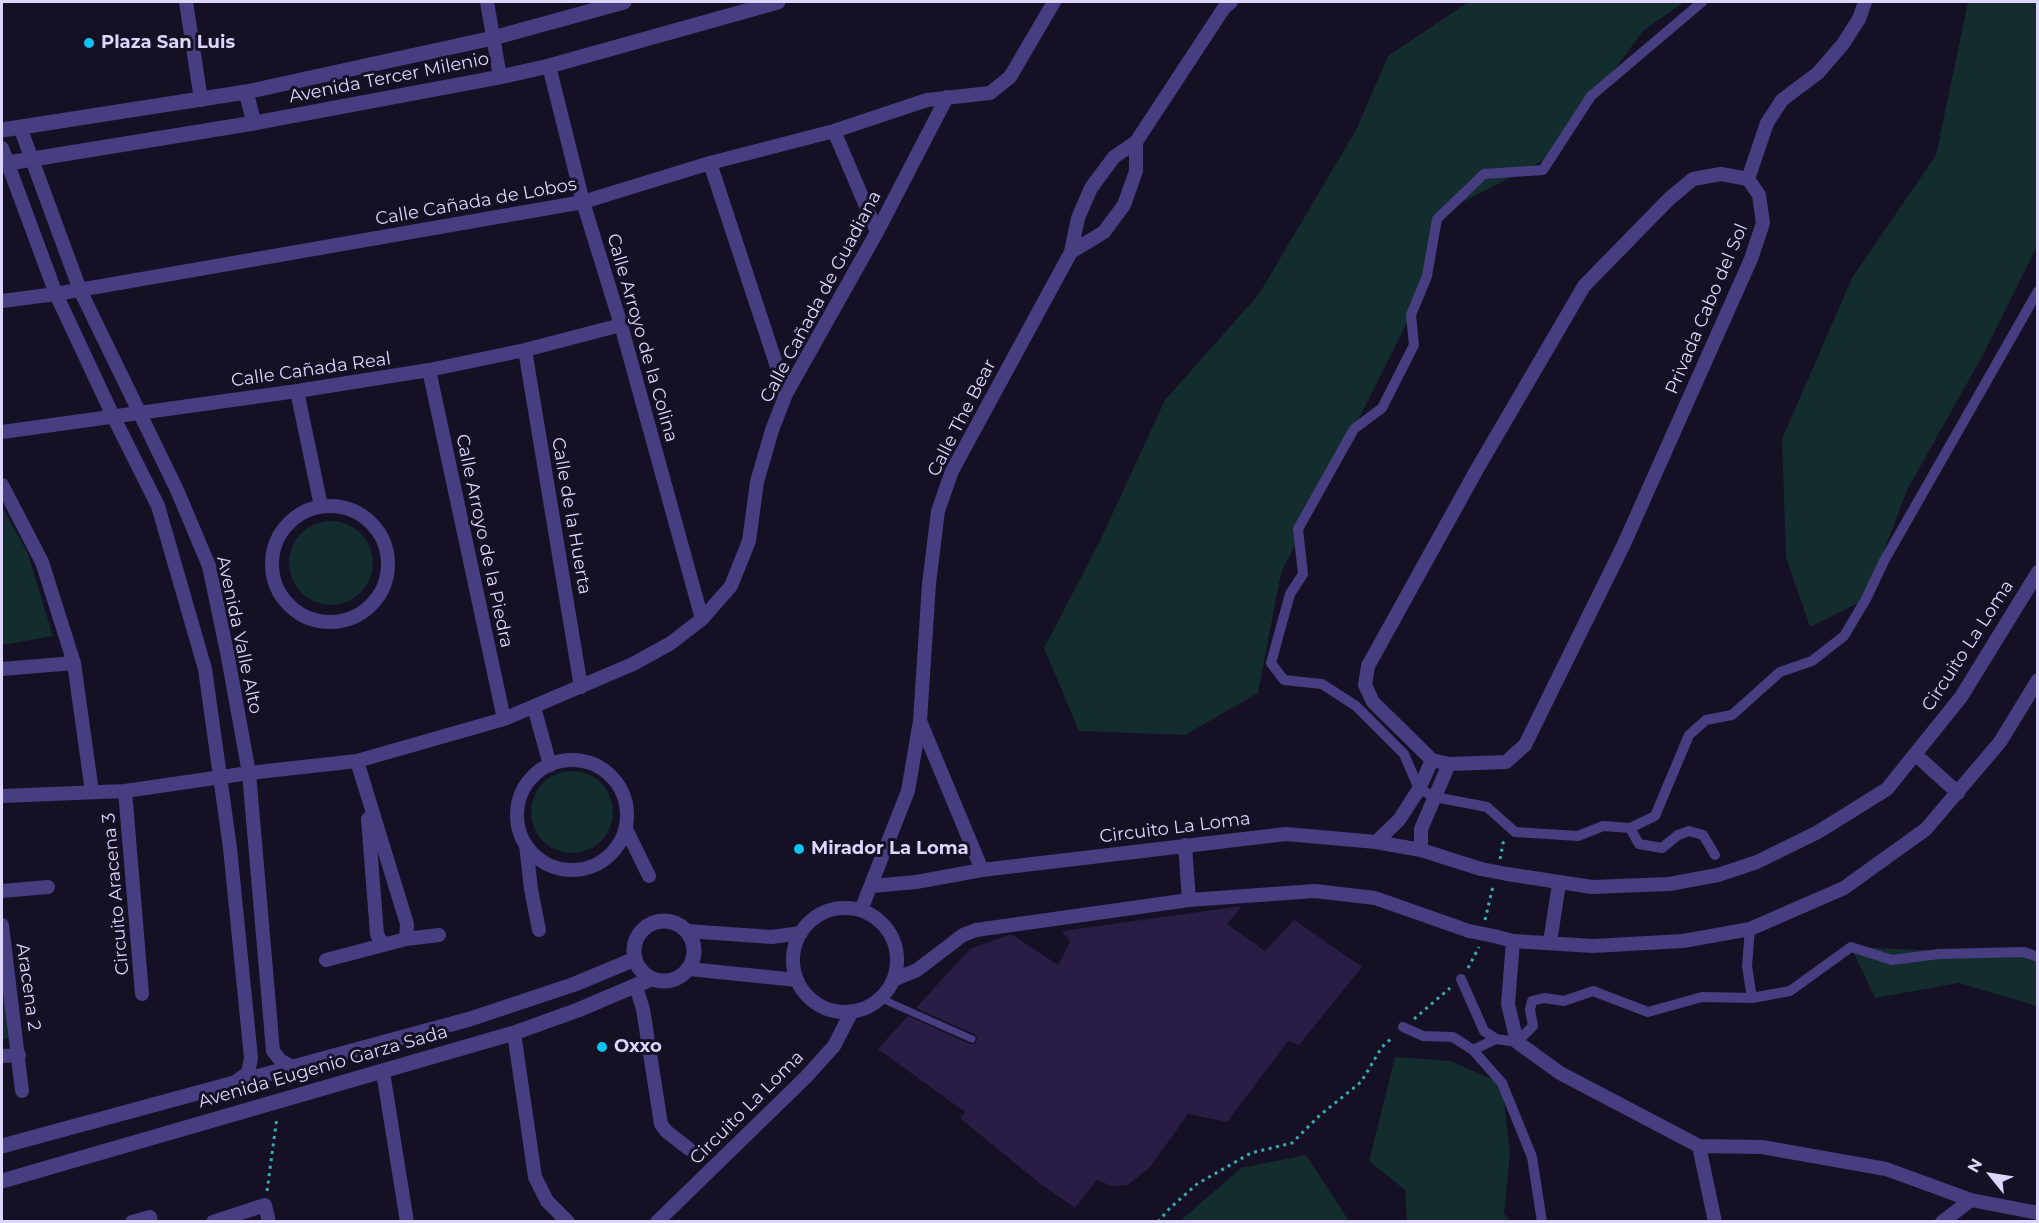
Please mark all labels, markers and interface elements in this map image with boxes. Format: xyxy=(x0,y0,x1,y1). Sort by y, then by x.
place label: Plaza San Luis xyxy=(101,32,235,54)
marker: Plaza San Luis xyxy=(82,36,96,50)
street label: Avenida Tercer Milenio xyxy=(287,48,491,108)
street label: Calle Cañada de Lobos xyxy=(374,174,578,230)
street label: Calle Cañada de Guadiana xyxy=(756,187,886,407)
street label: Privada Cabo del Sol xyxy=(1661,220,1753,398)
street label: Calle Arroyo de la Colina xyxy=(602,231,682,445)
street label: Calle Cañada Real xyxy=(230,348,392,392)
street label: Calle The Bear xyxy=(923,356,1001,480)
street label: Calle Arroyo de la Piedra xyxy=(451,432,517,650)
street label: Calle de la Huerta xyxy=(547,436,595,596)
street label: Avenida Valle Alto xyxy=(212,554,266,716)
street label: Circuito La Loma xyxy=(1918,576,2018,716)
street label: Circuito La Loma xyxy=(1098,808,1252,848)
street label: Circuito Aracena 3 xyxy=(98,812,134,976)
place label: Mirador La Loma xyxy=(811,838,969,860)
marker: Mirador La Loma xyxy=(792,842,806,856)
street label: Aracena 2 xyxy=(11,942,45,1032)
street label: Avenida Eugenio Garza Sada xyxy=(196,1021,450,1113)
place label: Oxxo xyxy=(614,1036,662,1058)
marker: Oxxo xyxy=(595,1040,609,1054)
street label: Circuito La Loma xyxy=(686,1047,808,1169)
north arrow xyxy=(1961,1145,2021,1205)
text: N xyxy=(1964,1155,1986,1176)

